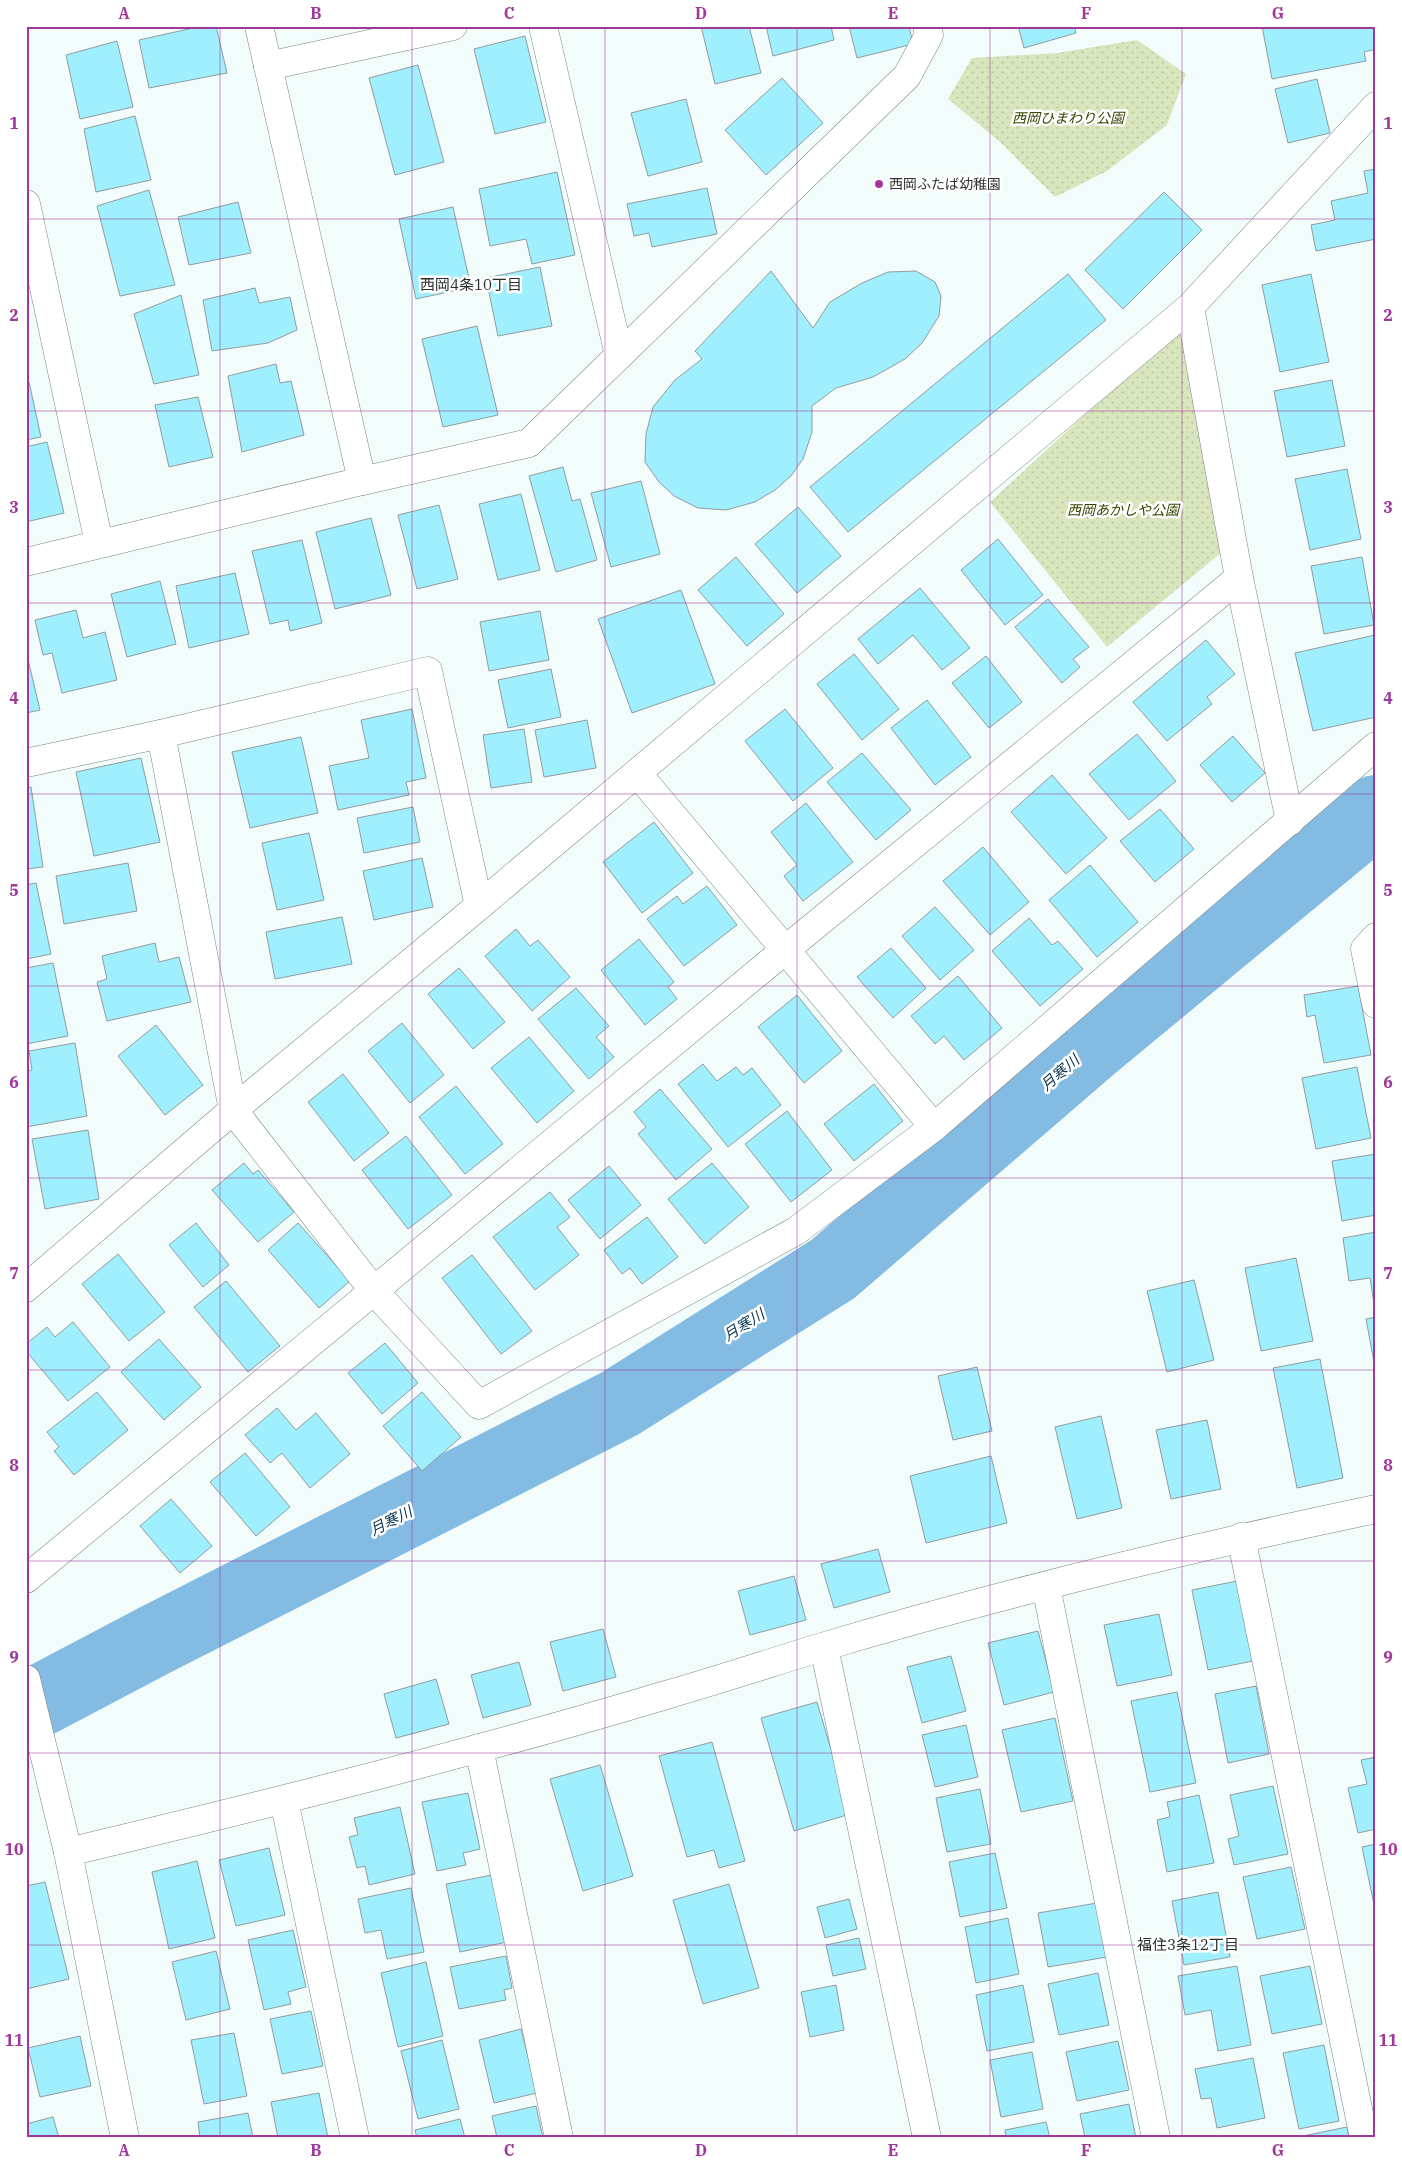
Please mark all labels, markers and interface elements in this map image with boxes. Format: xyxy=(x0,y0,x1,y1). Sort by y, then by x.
text: A xyxy=(118,3,130,23)
text: B xyxy=(310,3,322,23)
text: C xyxy=(504,3,514,23)
text: D xyxy=(695,3,707,23)
text: E xyxy=(888,3,898,23)
text: F xyxy=(1081,3,1091,23)
text: G xyxy=(1272,3,1284,23)
park label: 西岡ひまわり公園 xyxy=(1012,109,1126,127)
text: 1 xyxy=(9,113,19,133)
text: 1 xyxy=(1383,113,1393,133)
place label: 西岡ふたば幼稚園 xyxy=(889,175,1001,193)
marker: 西岡ふたば幼稚園 xyxy=(873,178,885,190)
district label: 西岡4条10丁目 xyxy=(420,275,522,294)
text: 2 xyxy=(9,305,19,325)
text: 2 xyxy=(1383,305,1393,325)
text: 3 xyxy=(9,497,19,517)
text: 3 xyxy=(1383,497,1393,517)
park label: 西岡あかしや公園 xyxy=(1067,501,1181,519)
text: 4 xyxy=(9,688,19,708)
text: 4 xyxy=(1383,688,1393,708)
text: 5 xyxy=(9,880,19,900)
text: 5 xyxy=(1383,880,1393,900)
water label: 月寒川 xyxy=(1036,1049,1084,1095)
text: 6 xyxy=(9,1072,19,1092)
text: 6 xyxy=(1383,1072,1393,1092)
text: 7 xyxy=(9,1263,19,1283)
text: 7 xyxy=(1383,1263,1393,1283)
water label: 月寒川 xyxy=(720,1304,770,1345)
text: 8 xyxy=(9,1455,19,1475)
text: 8 xyxy=(1383,1455,1393,1475)
water label: 月寒川 xyxy=(366,1501,417,1539)
text: 9 xyxy=(9,1647,19,1667)
text: 9 xyxy=(1383,1647,1393,1667)
text: 10 xyxy=(4,1839,24,1859)
text: 10 xyxy=(1378,1839,1398,1859)
district label: 福住3条12丁目 xyxy=(1137,1935,1239,1954)
text: 11 xyxy=(4,2030,24,2050)
text: 11 xyxy=(1378,2030,1398,2050)
text: A xyxy=(118,2140,130,2160)
text: B xyxy=(310,2140,322,2160)
text: C xyxy=(504,2140,514,2160)
text: D xyxy=(695,2140,707,2160)
text: E xyxy=(888,2140,898,2160)
text: F xyxy=(1081,2140,1091,2160)
text: G xyxy=(1272,2140,1284,2160)

